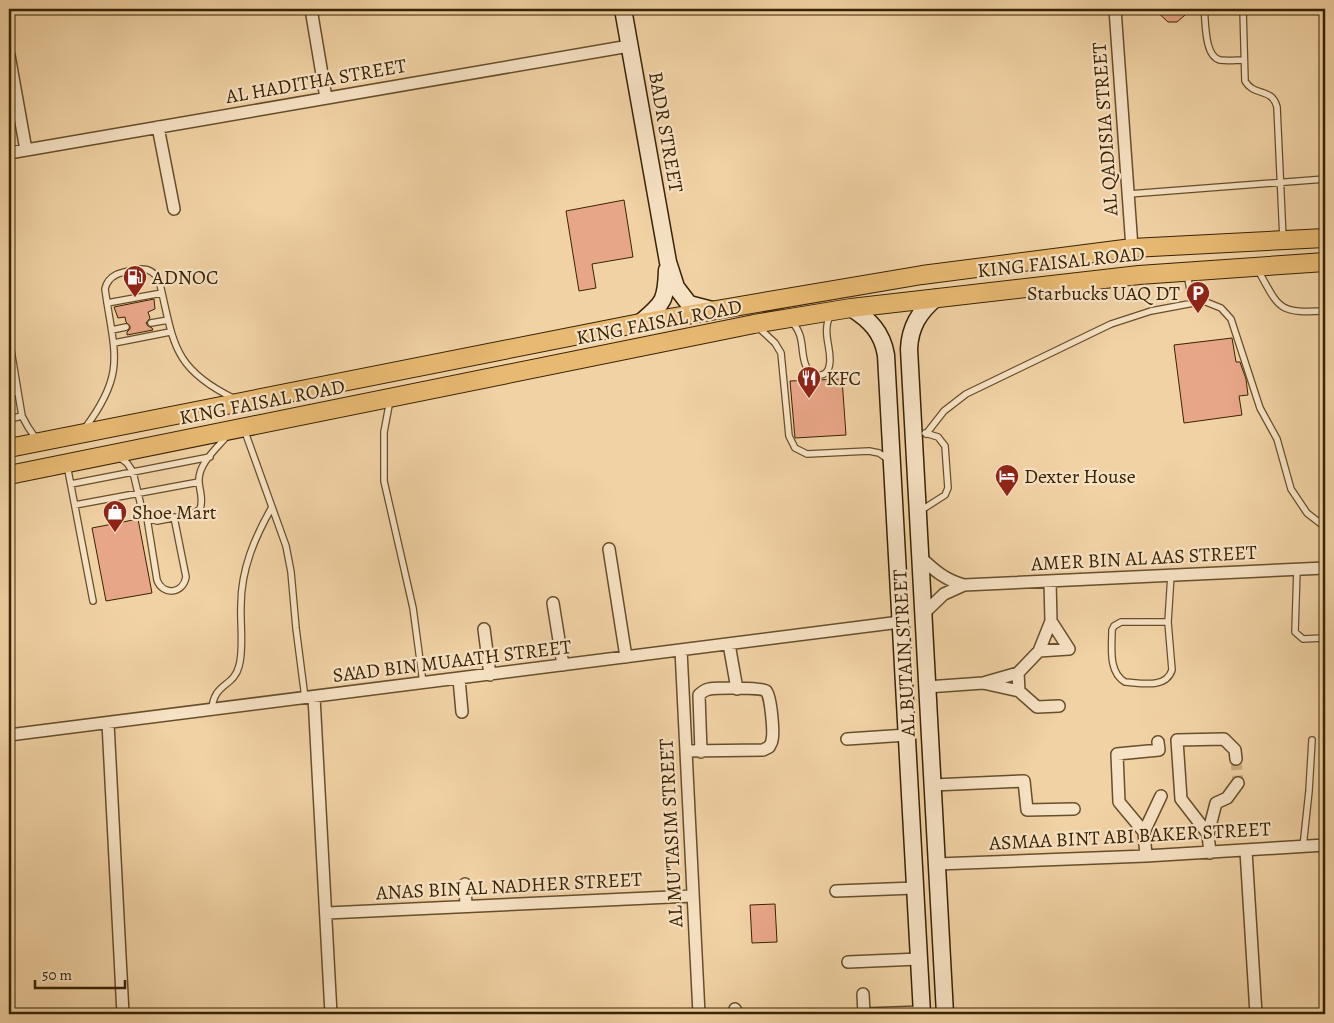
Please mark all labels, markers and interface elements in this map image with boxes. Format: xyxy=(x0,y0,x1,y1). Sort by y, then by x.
street label: AL QADISIA STREET xyxy=(1085,41,1125,218)
street label: AL HADITHA STREET xyxy=(223,52,409,110)
street label: BADR STREET xyxy=(642,69,690,195)
street label: KING FAISAL ROAD xyxy=(976,240,1146,284)
fuel station icon: ADNOC xyxy=(122,264,148,298)
place label: ADNOC xyxy=(151,264,218,291)
place label: Starbucks UAQ DT xyxy=(1027,280,1180,307)
parking icon: Starbucks UAQ DT xyxy=(1185,280,1211,314)
street label: KING FAISAL ROAD xyxy=(574,293,744,351)
restaurant icon: KFC xyxy=(796,365,822,399)
place label: KFC xyxy=(826,365,861,392)
street label: KING FAISAL ROAD xyxy=(177,373,347,431)
hotel icon: Dexter House xyxy=(994,463,1020,497)
place label: Dexter House xyxy=(1024,463,1136,490)
shop icon: Shoe Mart xyxy=(102,499,128,533)
place label: Shoe Mart xyxy=(132,499,217,526)
street label: AMER BIN AL AAS STREET xyxy=(1029,539,1258,577)
street label: AL BUTAIN STREET xyxy=(886,569,922,738)
street label: SA'AD BIN MUAATH STREET xyxy=(331,633,573,689)
street label: AL MU'TASIM STREET xyxy=(653,738,689,929)
street label: ASMAA BINT ABI BAKER STREET xyxy=(988,815,1272,857)
street label: ANAS BIN AL NADHER STREET xyxy=(374,866,643,907)
scale bar xyxy=(35,958,125,990)
text: 50 m xyxy=(42,965,72,985)

